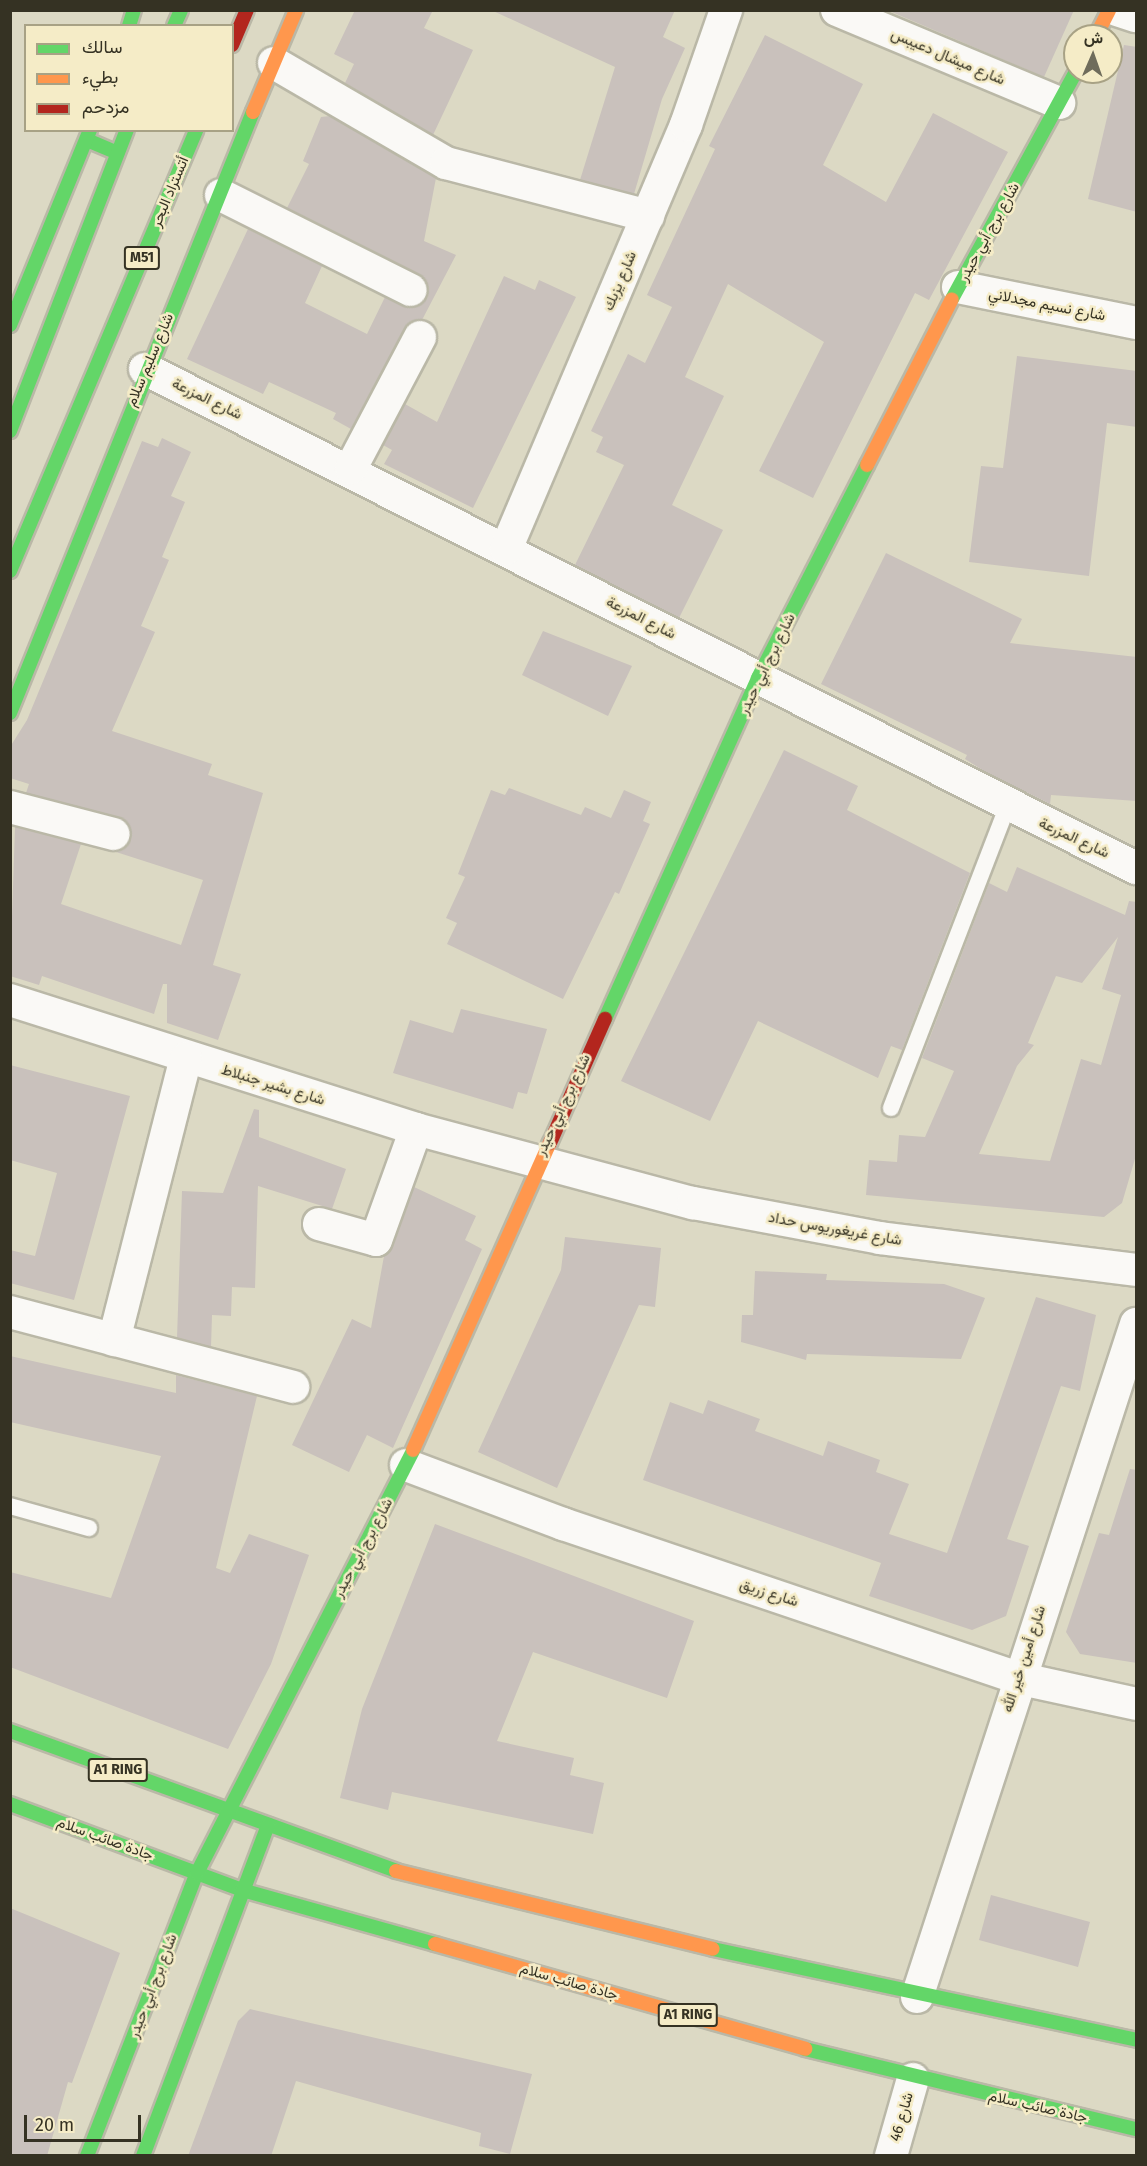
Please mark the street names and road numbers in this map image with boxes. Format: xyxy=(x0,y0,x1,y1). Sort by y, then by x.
street label: شارع ميشال دعيبس xyxy=(888,25,1008,89)
street label: أتستراد البحر xyxy=(147,154,193,230)
street label: شارع برج أبي حيدر xyxy=(954,180,1024,284)
road number: M51 xyxy=(122,247,162,269)
street label: شارع يزبك xyxy=(599,249,641,313)
street label: شارع نسيم مجدلاني xyxy=(987,285,1107,325)
street label: شارع سليم سلام xyxy=(122,311,178,409)
street label: شارع المزرعة xyxy=(169,374,245,424)
street label: شارع المزرعة xyxy=(603,593,679,643)
street label: شارع برج أبي حيدر xyxy=(735,611,799,717)
street label: شارع المزرعة xyxy=(1036,814,1112,862)
street label: شارع برج أبي حيدر xyxy=(532,1051,594,1159)
street label: شارع بشير جنبلاط xyxy=(219,1061,327,1109)
street label: شارع غريغوريوس حداد xyxy=(767,1208,903,1250)
street label: شارع برج أبي حيدر xyxy=(329,1495,397,1601)
street label: شارع زريق xyxy=(737,1575,801,1611)
street label: شارع أمين خير الله xyxy=(998,1603,1050,1715)
road number: A1 RING xyxy=(86,1759,150,1781)
street label: جادة صائب سلام xyxy=(55,1813,155,1865)
street label: شارع برج أبي حيدر xyxy=(125,1931,181,2041)
street label: جادة صائب سلام xyxy=(518,1959,620,2005)
road number: A1 RING xyxy=(656,2004,720,2026)
street label: جادة صائب سلام xyxy=(987,2087,1089,2127)
street label: شارع 46 xyxy=(886,2090,918,2144)

